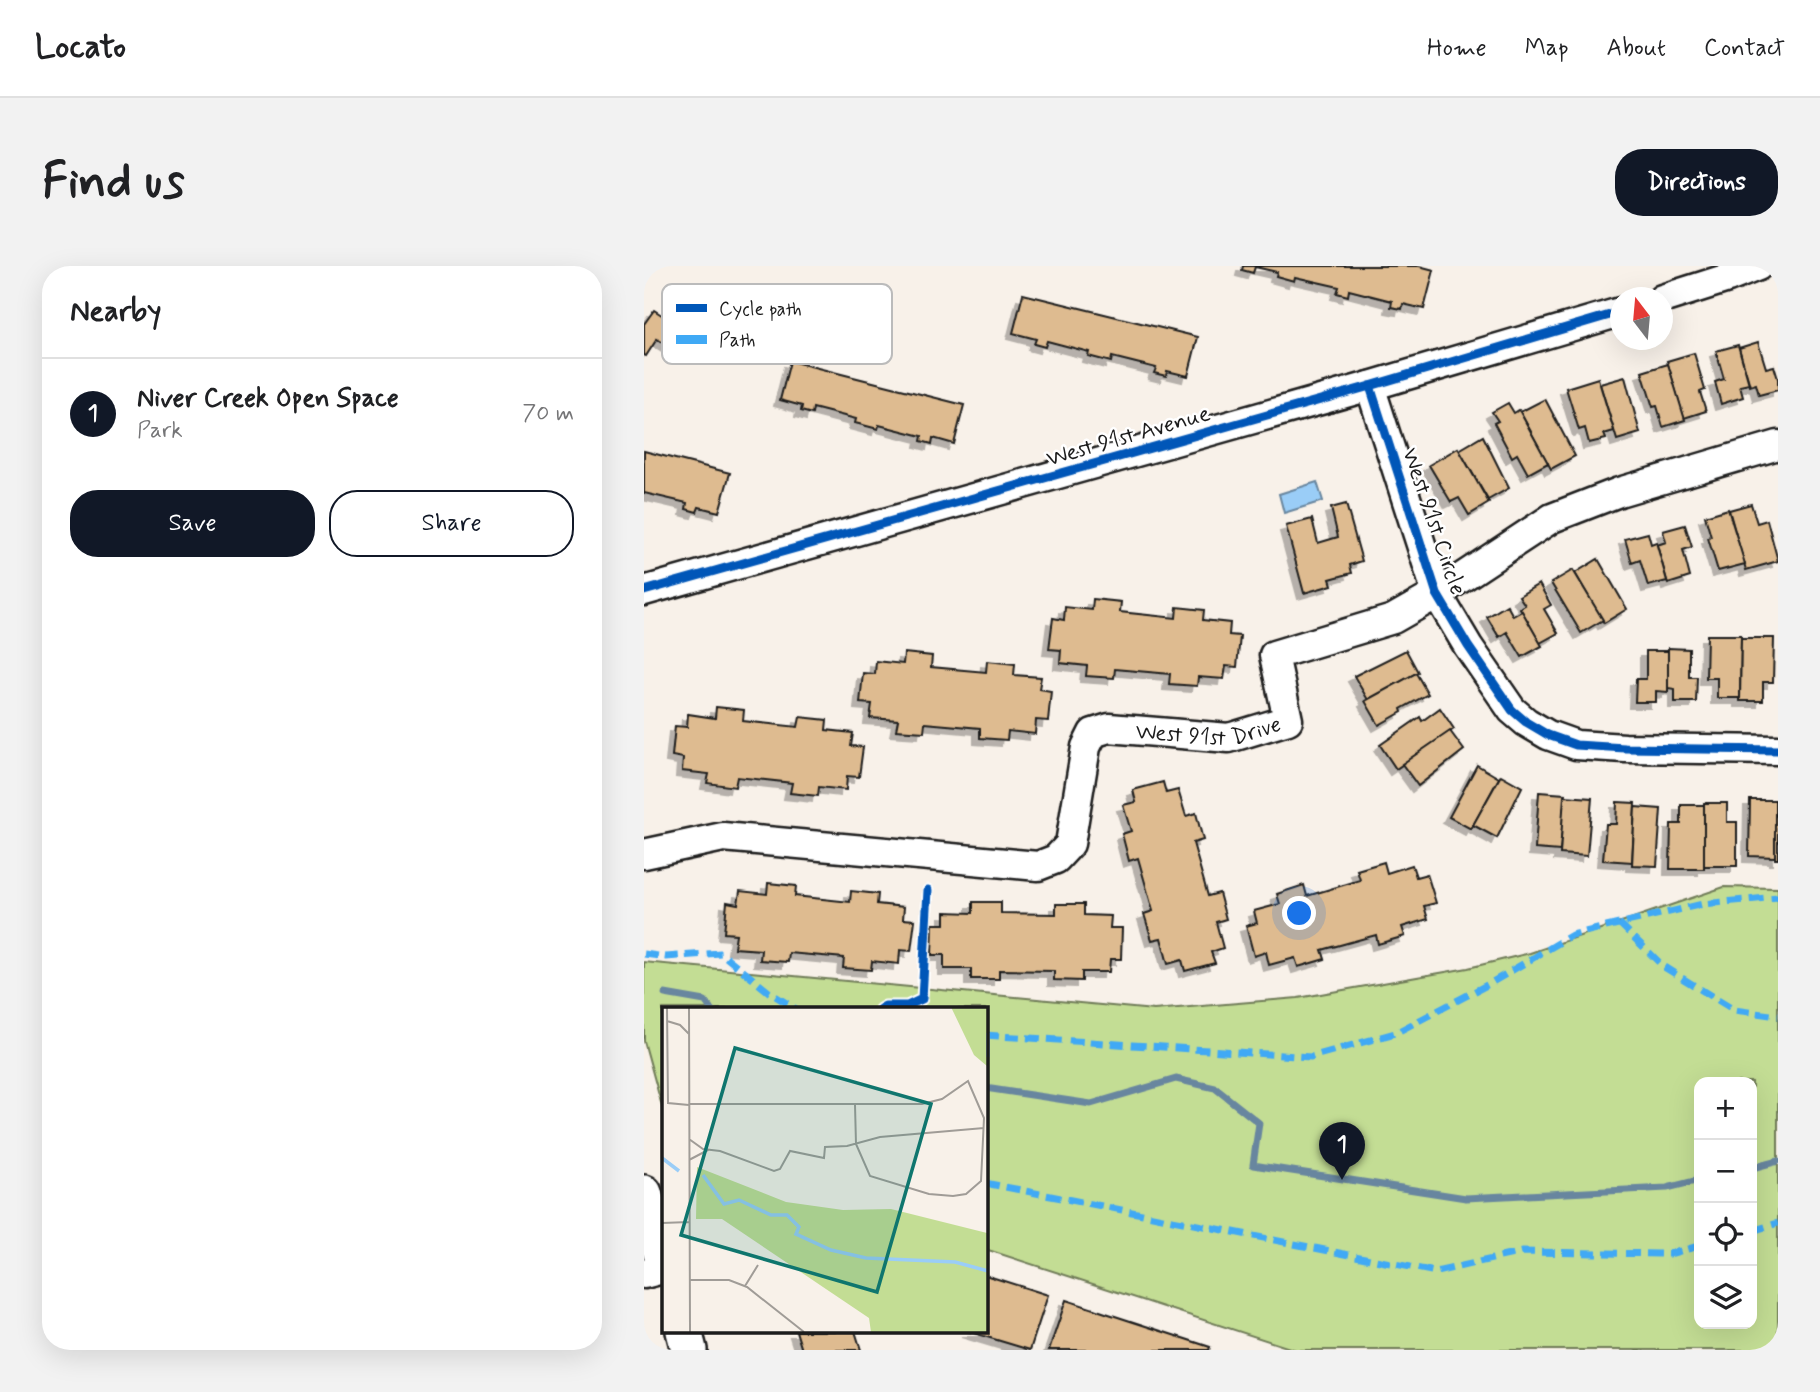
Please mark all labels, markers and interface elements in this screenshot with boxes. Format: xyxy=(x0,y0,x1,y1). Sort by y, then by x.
text: Locato xyxy=(35,26,126,70)
text: Home xyxy=(1427,33,1487,64)
text: Map xyxy=(1525,33,1569,64)
text: About xyxy=(1607,33,1666,64)
text: Contact xyxy=(1704,33,1785,64)
button: Directions xyxy=(1615,149,1778,216)
text: Find us xyxy=(42,150,185,215)
legend xyxy=(662,284,892,364)
north arrow xyxy=(1610,287,1673,350)
text: Nearby xyxy=(70,292,161,331)
text: Cycle path xyxy=(719,297,802,322)
text: Path xyxy=(719,328,756,353)
text: Niver Creek Open Space xyxy=(137,382,399,416)
text: 1 xyxy=(88,399,98,429)
text: 70 m xyxy=(522,399,574,429)
street label: West 91st Avenue xyxy=(1043,399,1214,475)
text: Park xyxy=(137,416,183,446)
street label: West 91st Circle xyxy=(1394,444,1472,599)
button: Save xyxy=(70,490,315,557)
button: Share xyxy=(329,490,574,557)
street label: West 91st Drive xyxy=(1134,710,1285,755)
your location xyxy=(1282,896,1316,930)
inset map xyxy=(662,1007,987,1332)
map controls xyxy=(1694,1077,1757,1329)
button: + xyxy=(1694,1077,1757,1140)
pin: 1 xyxy=(1319,1122,1365,1180)
button: − xyxy=(1694,1140,1757,1203)
button: locate xyxy=(1694,1203,1757,1266)
button: layers xyxy=(1694,1266,1757,1329)

